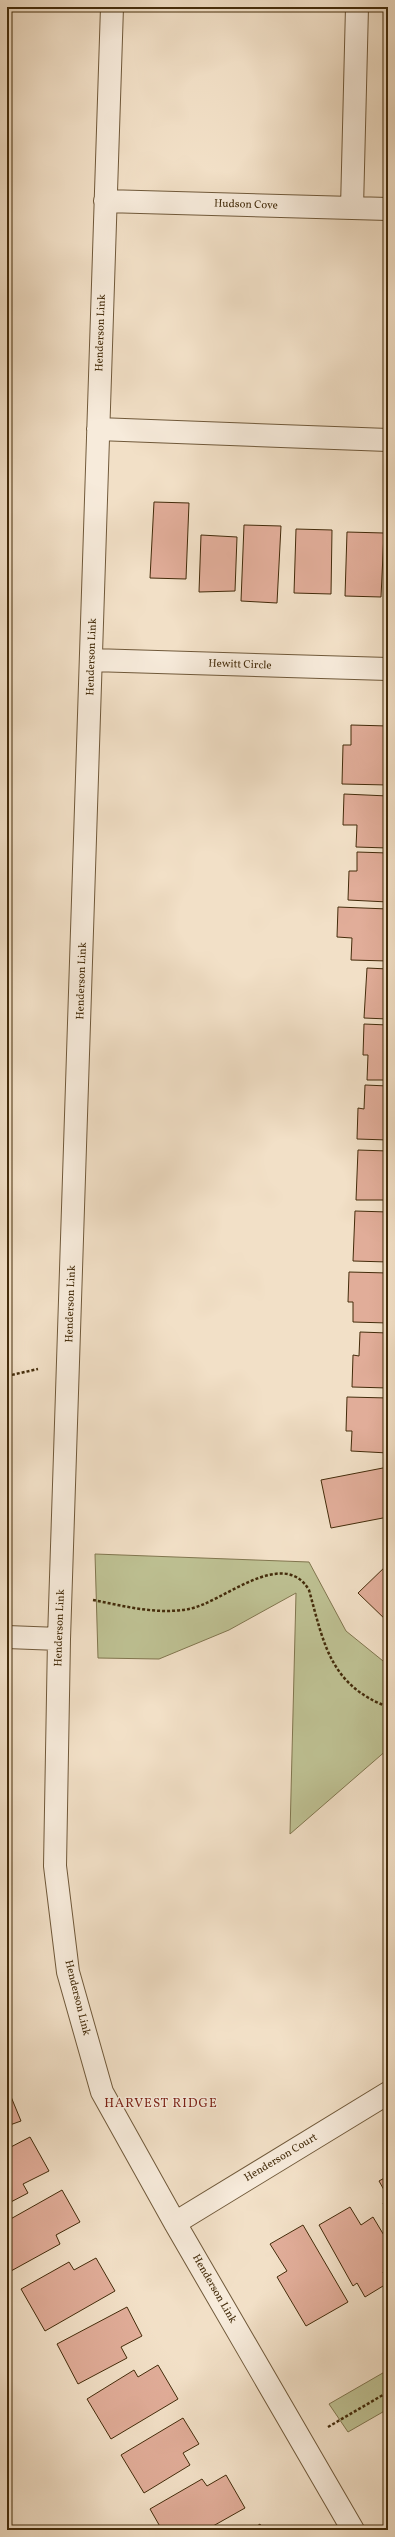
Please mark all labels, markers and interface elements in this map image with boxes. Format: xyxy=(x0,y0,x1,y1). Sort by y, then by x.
street label: Hudson Cove xyxy=(214,196,278,214)
street label: Henderson Link xyxy=(92,294,110,372)
street label: Henderson Link xyxy=(83,618,101,696)
street label: Hewitt Circle xyxy=(208,656,272,674)
street label: Henderson Link xyxy=(73,942,91,1020)
street label: Henderson Link xyxy=(62,1265,80,1343)
street label: Henderson Link xyxy=(51,1589,69,1667)
street label: Henderson Link xyxy=(60,1959,94,2037)
district label: HARVEST RIDGE xyxy=(104,2095,218,2113)
street label: Henderson Court xyxy=(242,2130,321,2186)
street label: Henderson Link xyxy=(188,2252,240,2326)

